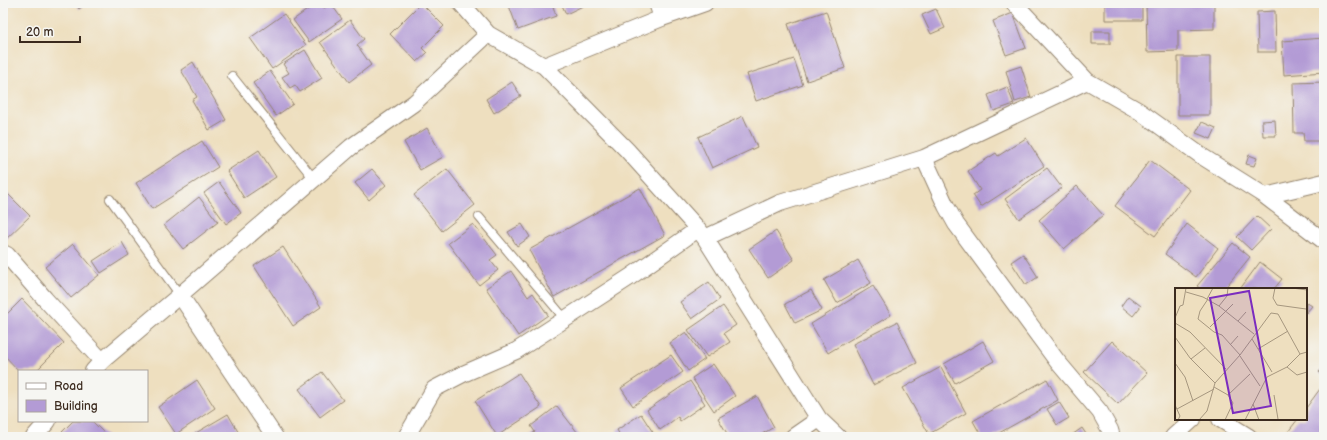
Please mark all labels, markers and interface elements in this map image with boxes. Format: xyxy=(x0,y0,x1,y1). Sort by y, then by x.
scale bar xyxy=(20,18,80,44)
text: 20 m xyxy=(26,25,53,40)
inset map xyxy=(1175,288,1307,420)
legend xyxy=(18,370,148,422)
text: Road xyxy=(54,379,83,394)
text: Building xyxy=(54,399,98,414)

